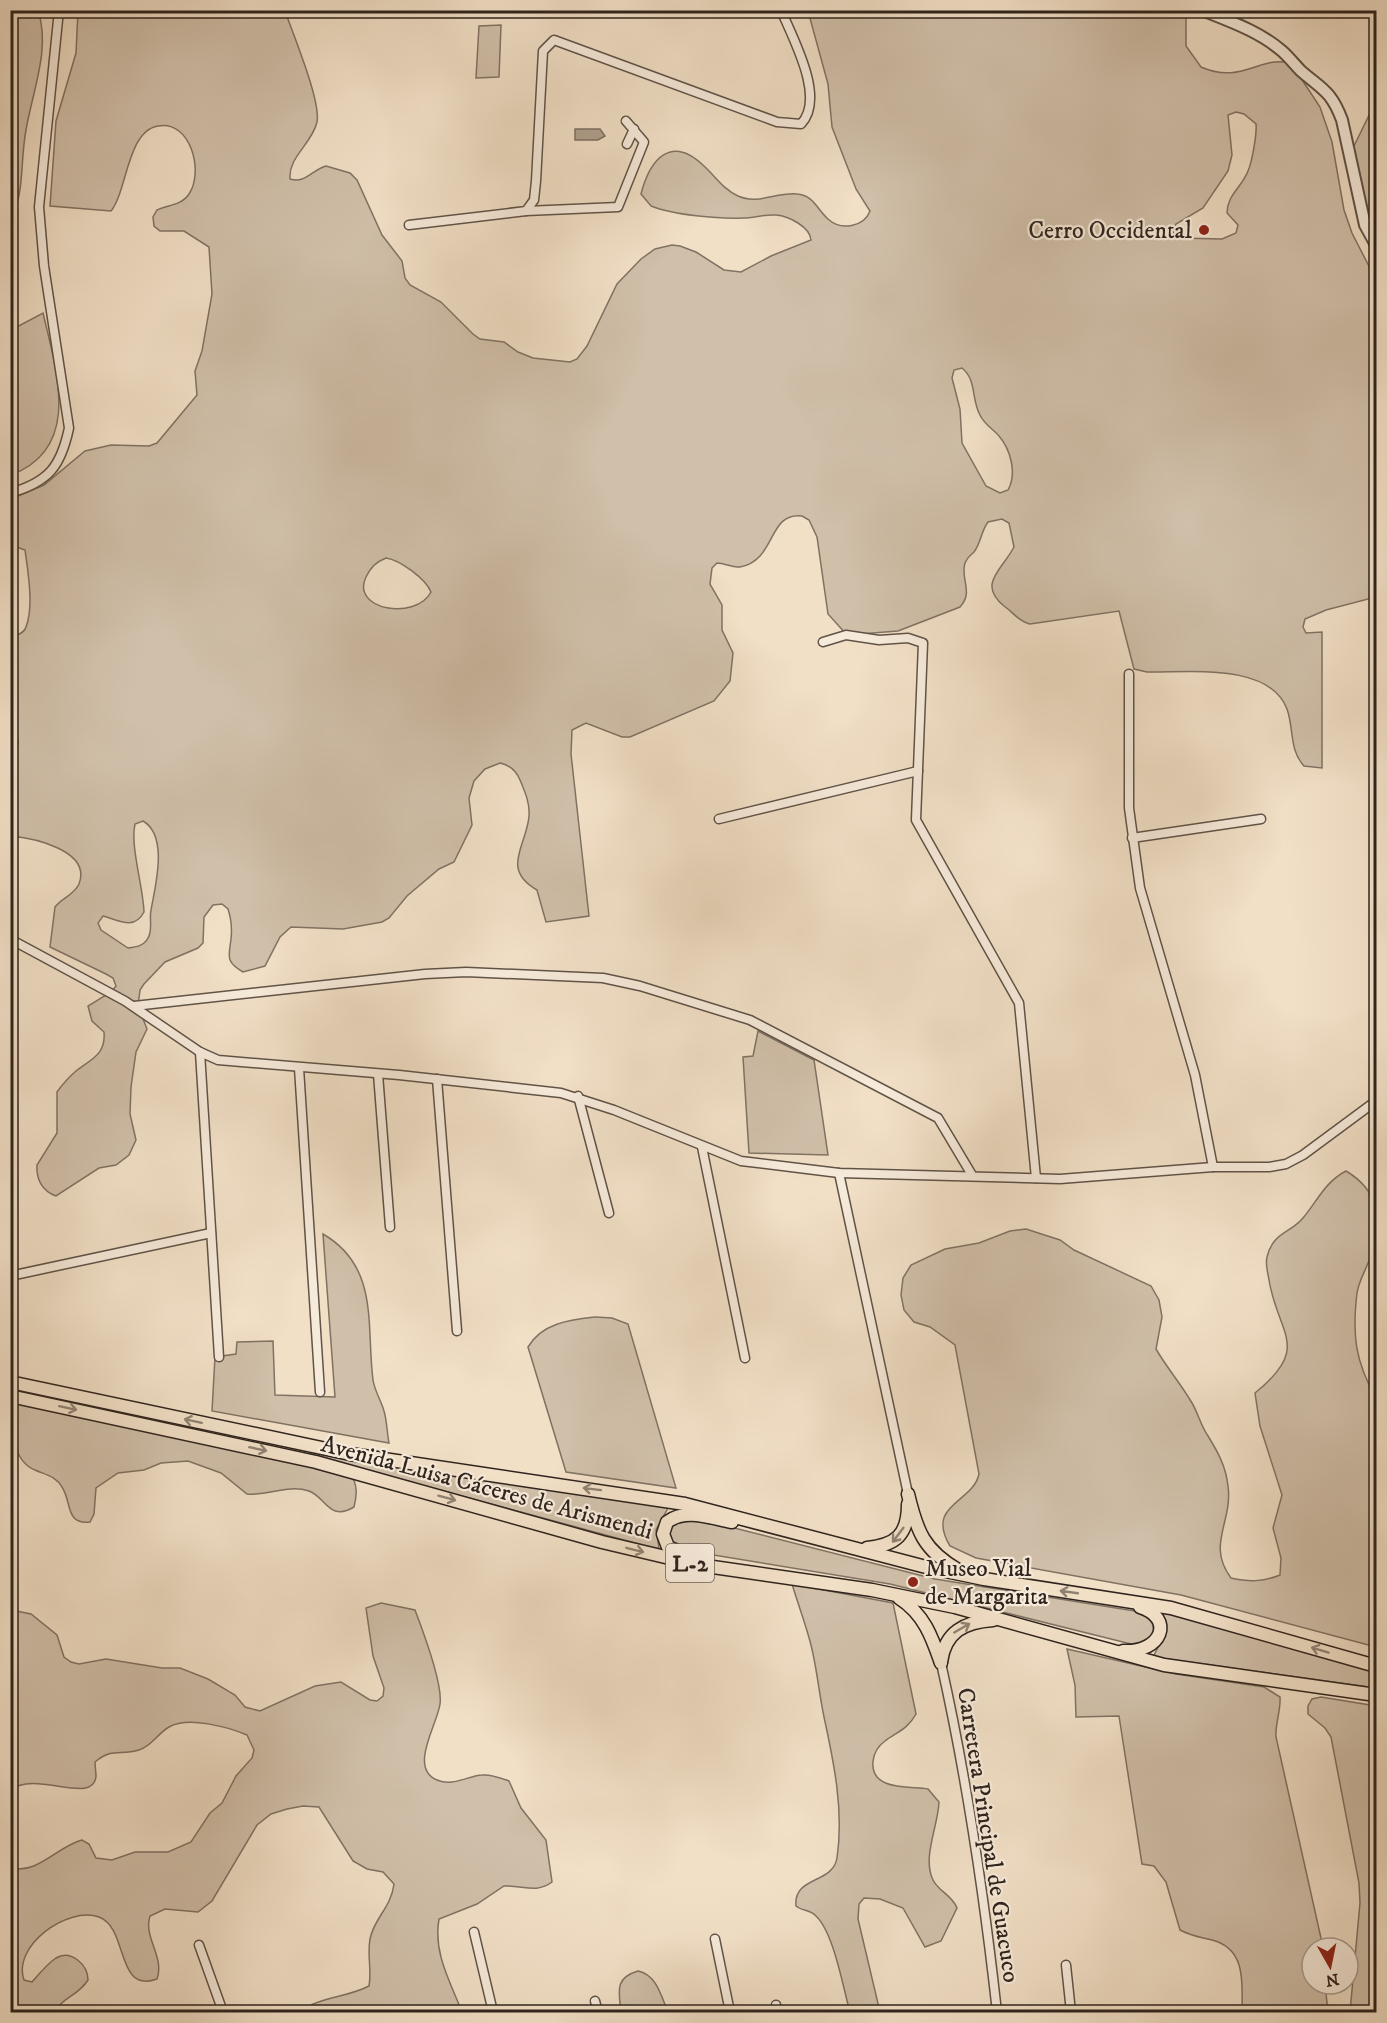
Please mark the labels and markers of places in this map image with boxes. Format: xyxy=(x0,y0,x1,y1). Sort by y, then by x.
place label: Cerro Occidental xyxy=(1028,216,1193,246)
marker: Cerro Occidental xyxy=(1197,223,1211,237)
place label: Museo Vial de Margarita xyxy=(925,1554,1049,1612)
marker: Museo Vial de Margarita xyxy=(906,1575,920,1589)

